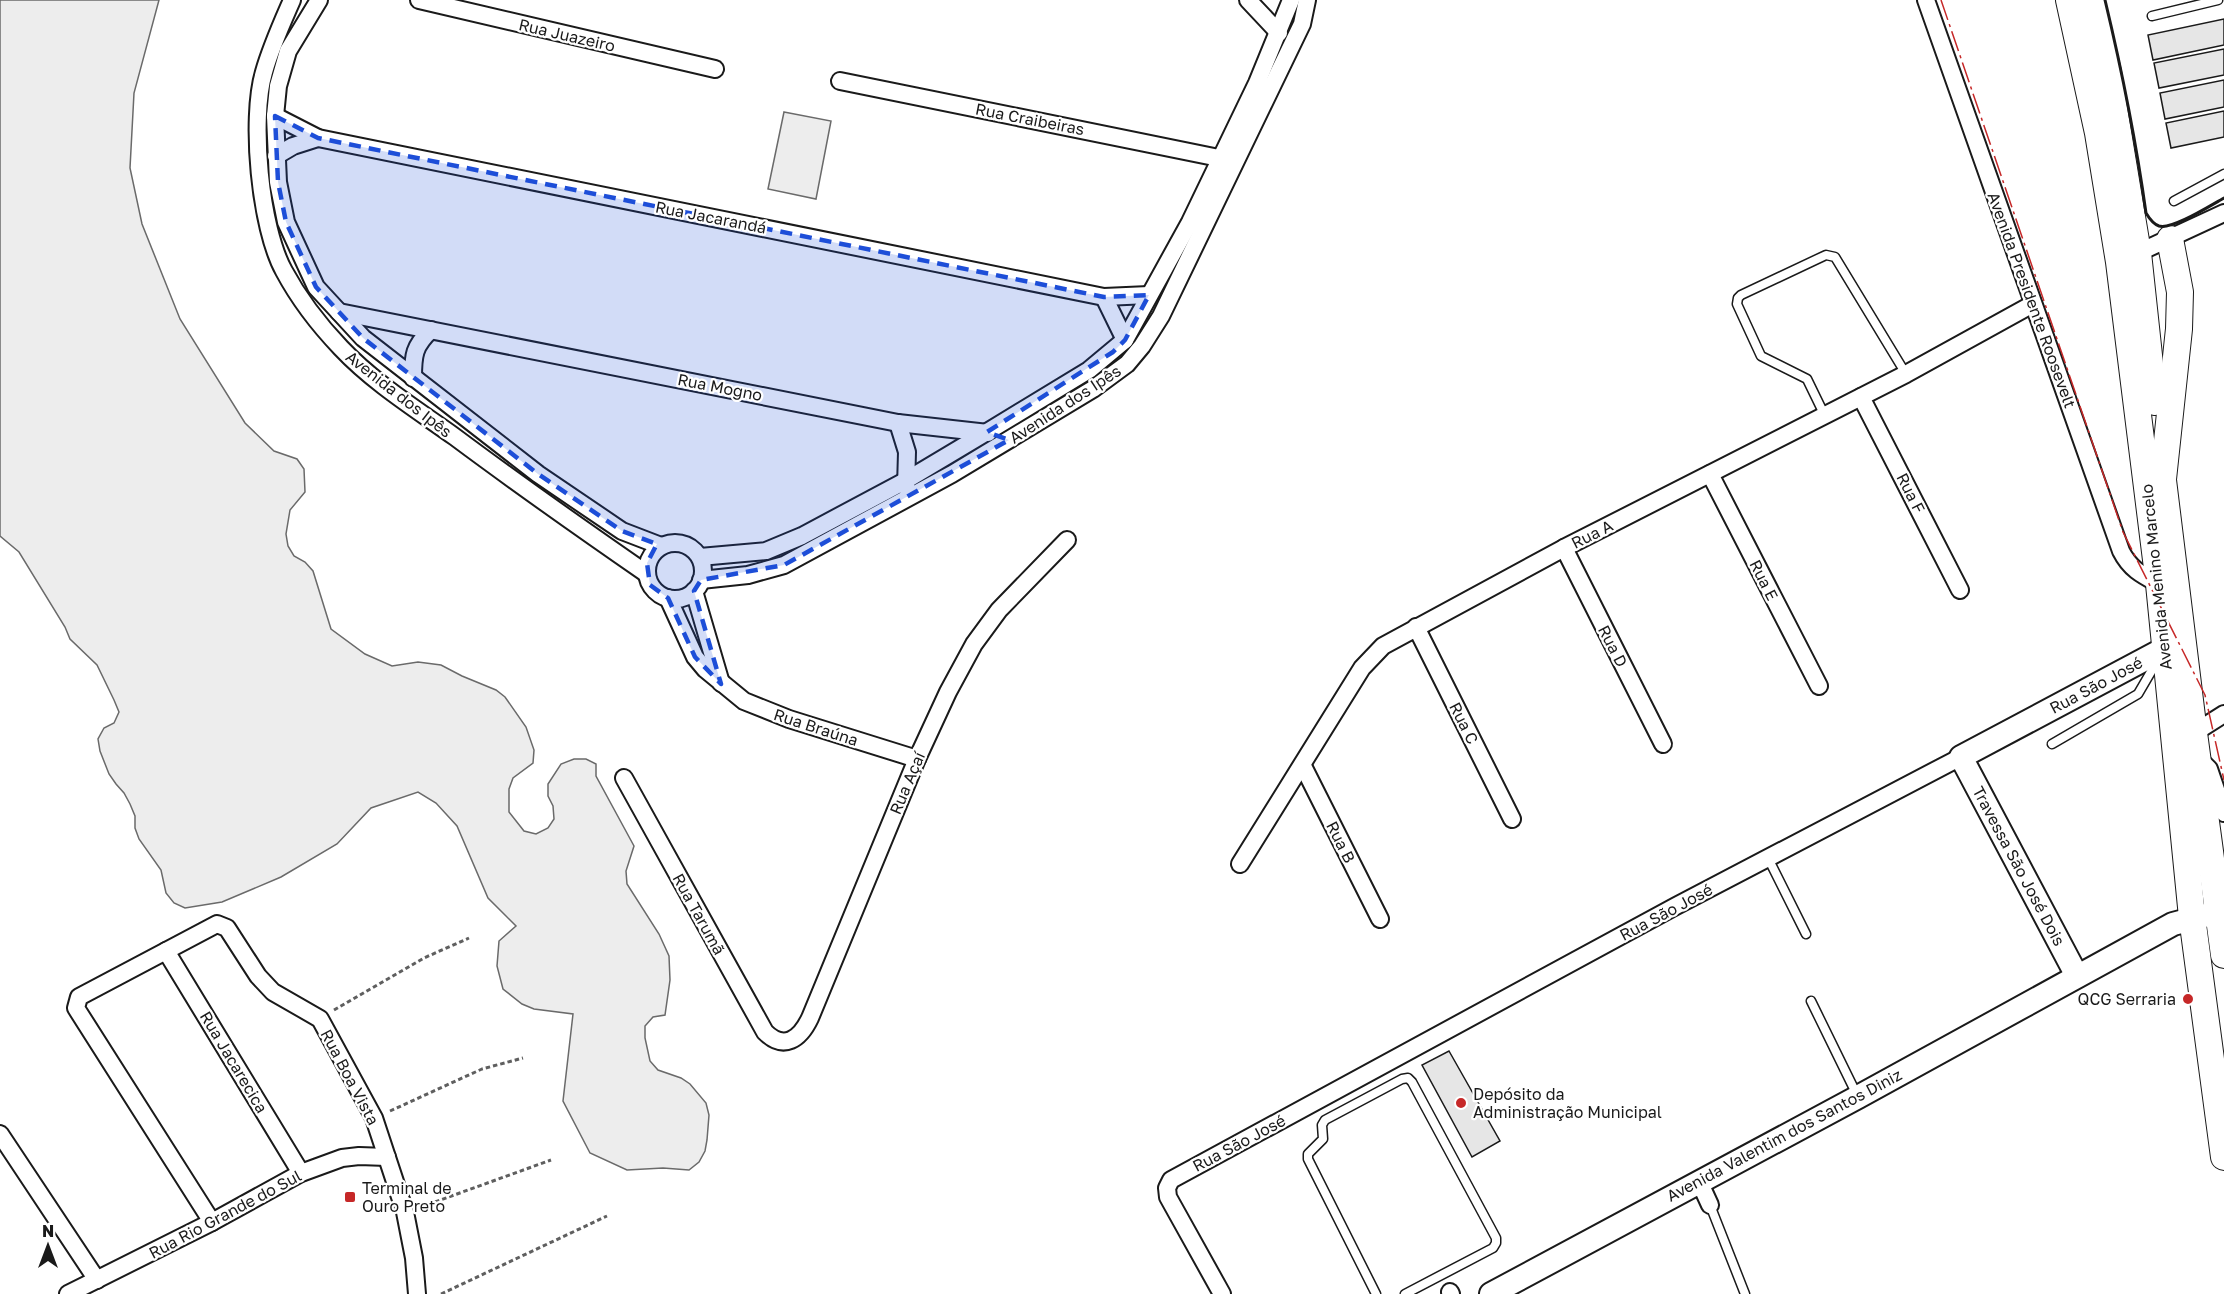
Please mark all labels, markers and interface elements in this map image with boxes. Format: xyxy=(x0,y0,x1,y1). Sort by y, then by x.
street label: Rua Juazeiro xyxy=(517,14,617,56)
street label: Rua Craibeiras xyxy=(974,99,1086,139)
street label: Avenida Presidente Roosevelt xyxy=(1984,189,2080,411)
street label: Rua Jacarandá xyxy=(654,196,768,238)
street label: Avenida dos Ipês xyxy=(342,346,456,442)
street label: Avenida dos Ipês xyxy=(1005,360,1125,448)
street label: Rua Mogno xyxy=(676,369,764,405)
street label: Rua F xyxy=(1892,469,1930,517)
street label: Avenida Menino Marcelo xyxy=(2136,483,2176,671)
street label: Rua A xyxy=(1568,515,1616,553)
street label: Rua E xyxy=(1745,556,1783,604)
street label: Rua D xyxy=(1594,622,1632,670)
street label: Rua São José xyxy=(2046,652,2146,718)
street label: Rua C xyxy=(1445,699,1483,747)
street label: Rua Braúna xyxy=(771,704,861,750)
street label: Rua Açaí xyxy=(885,747,930,817)
street label: Travessa São José Dois xyxy=(1968,783,2070,949)
street label: Rua B xyxy=(1322,818,1360,866)
street label: Rua Tarumã xyxy=(668,870,730,958)
street label: Rua São José xyxy=(1616,879,1716,945)
place label: QCG Serraria xyxy=(2078,989,2176,1009)
marker: QCG Serraria xyxy=(2181,992,2195,1006)
street label: Rua Jacarecica xyxy=(196,1008,272,1116)
street label: Rua Boa Vista xyxy=(316,1026,384,1128)
street label: Avenida Valentim dos Santos Diniz xyxy=(1663,1064,1905,1206)
place label: Depósito da Administração Municipal xyxy=(1473,1084,1662,1122)
marker: Depósito da Administração Municipal xyxy=(1454,1096,1468,1110)
street label: Rua São José xyxy=(1189,1110,1289,1176)
street label: Rua Rio Grande do Sul xyxy=(145,1165,305,1263)
place label: Terminal de Ouro Preto xyxy=(362,1178,452,1216)
marker: Terminal de Ouro Preto xyxy=(343,1190,357,1204)
north arrow xyxy=(18,1216,78,1276)
text: N xyxy=(42,1221,54,1241)

